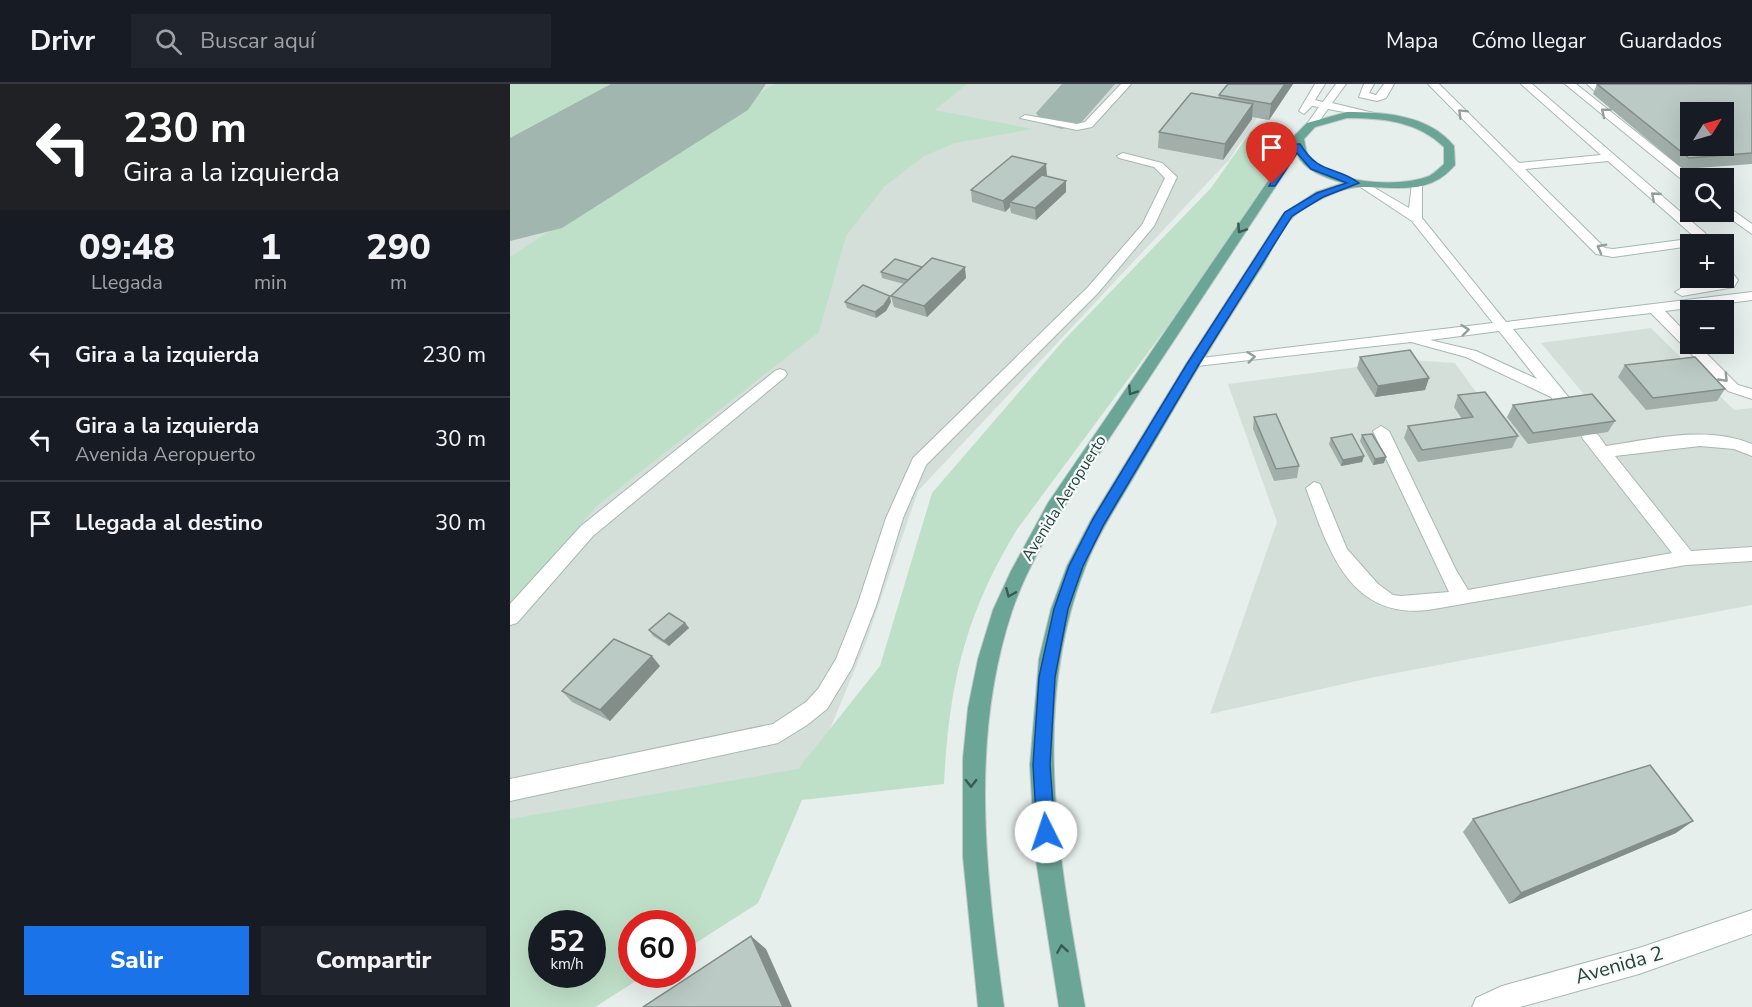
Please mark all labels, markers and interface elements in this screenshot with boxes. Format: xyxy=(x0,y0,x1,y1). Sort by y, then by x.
search box xyxy=(131,14,551,68)
text: Drivr xyxy=(30,22,95,60)
icon: search xyxy=(152,25,185,58)
text: Buscar aquí xyxy=(200,26,315,56)
text: Mapa xyxy=(1386,27,1438,55)
text: Cómo llegar xyxy=(1471,27,1586,55)
text: Guardados xyxy=(1619,27,1722,55)
text: 230 m xyxy=(123,100,247,157)
north arrow xyxy=(1680,102,1734,156)
map controls xyxy=(1680,102,1734,354)
icon: left xyxy=(24,108,102,186)
one-way arrow xyxy=(1601,108,1612,119)
one-way arrow xyxy=(1458,109,1469,120)
pin xyxy=(1246,122,1297,184)
icon: arrive xyxy=(1255,131,1288,164)
text: Gira a la izquierda xyxy=(123,154,340,191)
button: search xyxy=(1680,168,1734,222)
one-way arrow xyxy=(1651,192,1662,203)
text: 09:48 xyxy=(79,223,175,272)
text: 1 xyxy=(260,223,281,272)
text: 290 xyxy=(366,223,431,272)
one-way arrow xyxy=(1237,223,1248,234)
button: + xyxy=(1680,234,1734,288)
one-way arrow xyxy=(1597,244,1607,255)
text: Llegada xyxy=(91,269,163,296)
text: min xyxy=(254,269,287,296)
text: m xyxy=(390,269,407,296)
button: − xyxy=(1680,300,1734,354)
one-way arrow xyxy=(1461,324,1470,337)
icon: left xyxy=(24,339,57,372)
text: Gira a la izquierda xyxy=(75,340,259,370)
text: 230 m xyxy=(422,340,486,370)
one-way arrow xyxy=(1247,351,1256,363)
one-way arrow xyxy=(1717,372,1728,382)
one-way arrow xyxy=(1129,385,1140,396)
text: Gira a la izquierda xyxy=(75,411,259,441)
icon: left xyxy=(24,423,57,456)
text: 30 m xyxy=(435,424,486,454)
street label: Avenida Aeropuerto xyxy=(1016,431,1112,565)
text: Avenida Aeropuerto xyxy=(75,441,256,468)
icon: arrive xyxy=(24,507,57,540)
text: Llegada al destino xyxy=(75,508,263,538)
text: 30 m xyxy=(435,508,486,538)
one-way arrow xyxy=(1005,587,1017,598)
one-way arrow xyxy=(965,779,977,788)
position arrow xyxy=(1014,800,1078,864)
speed limit sign: 60 xyxy=(618,910,696,988)
text: 52 xyxy=(549,921,585,962)
button: Salir xyxy=(24,926,249,995)
button: Compartir xyxy=(261,926,486,995)
street label: Avenida 2 xyxy=(1572,940,1666,990)
one-way arrow xyxy=(1056,945,1069,955)
text: km/h xyxy=(550,954,584,974)

